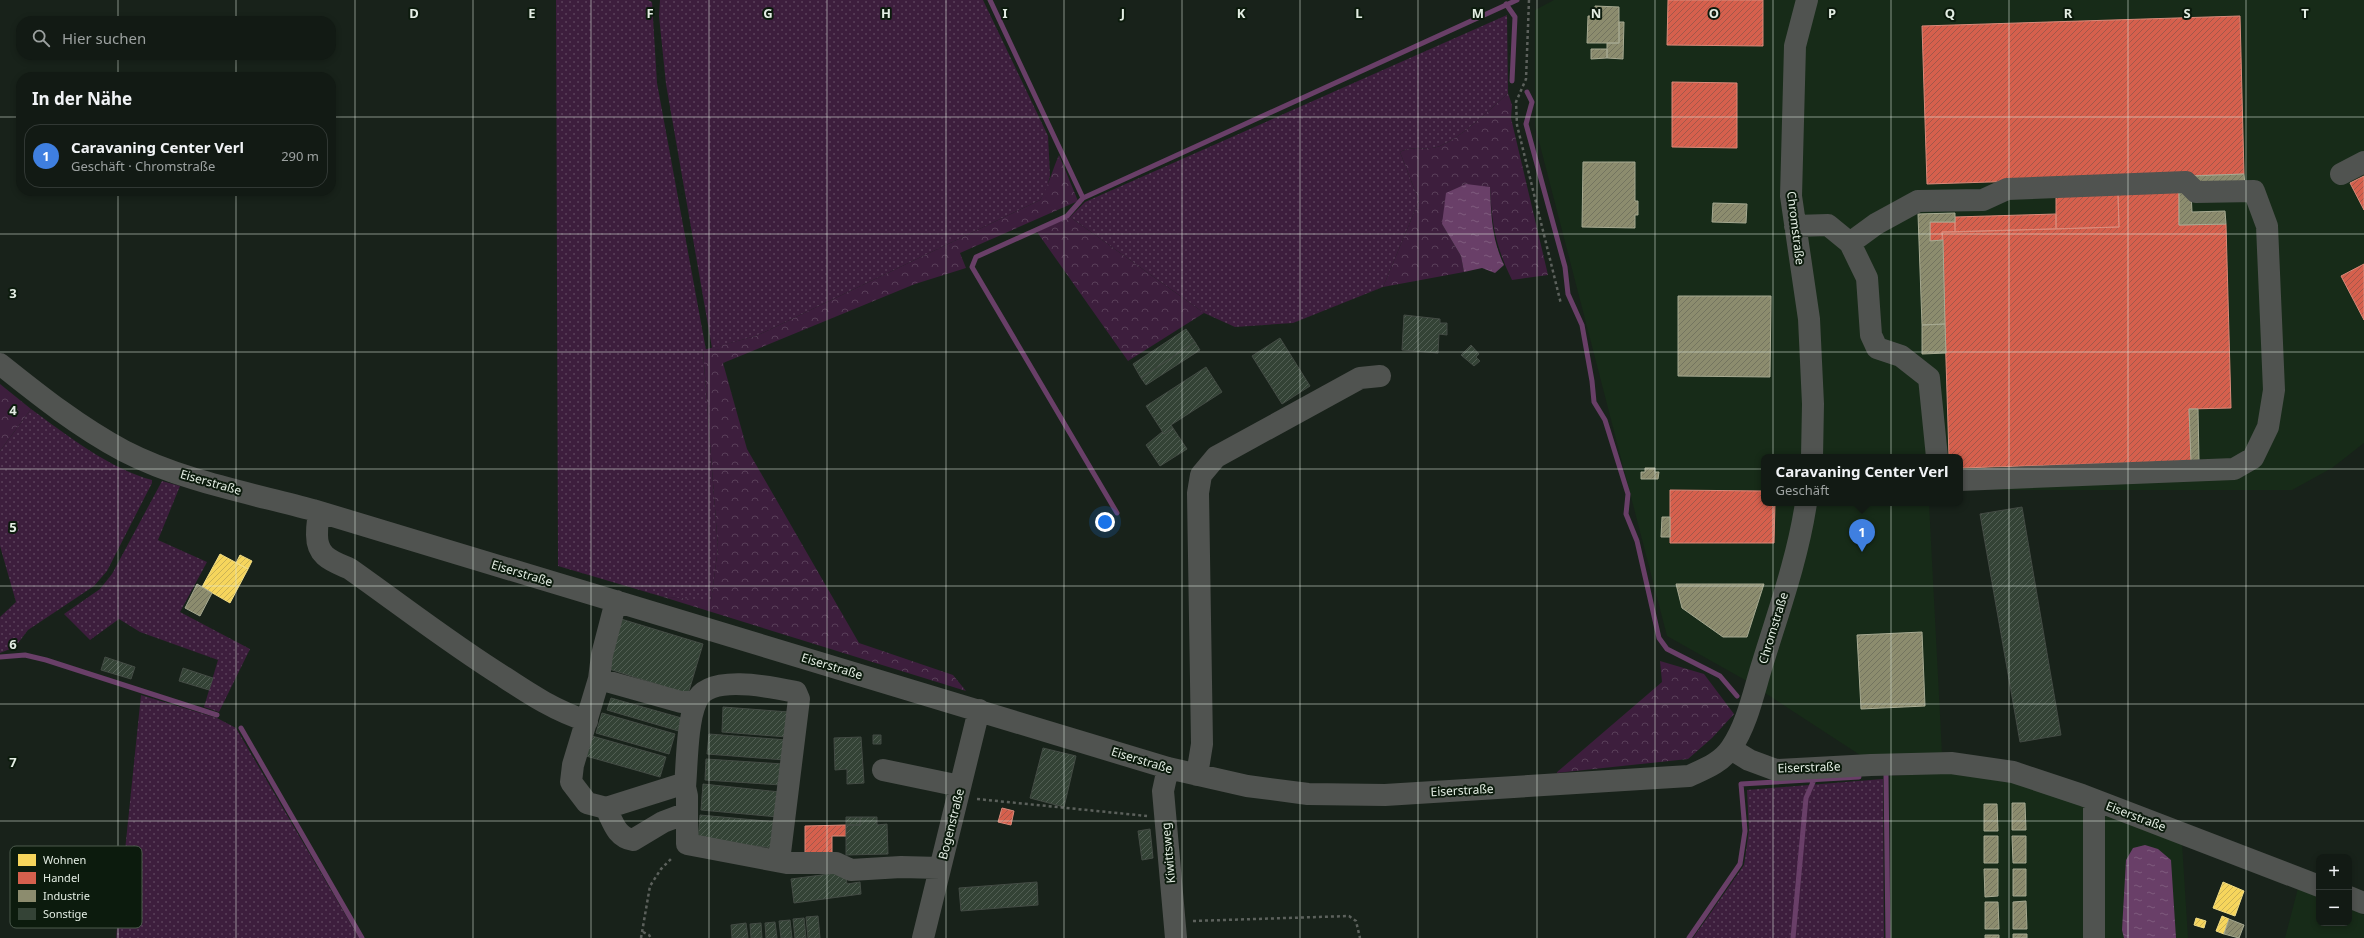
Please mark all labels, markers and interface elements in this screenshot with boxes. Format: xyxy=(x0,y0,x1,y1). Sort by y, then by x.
text: D xyxy=(409,4,419,22)
text: E xyxy=(528,4,536,22)
text: F xyxy=(646,4,654,22)
text: G xyxy=(763,4,773,22)
text: H xyxy=(881,4,891,22)
text: I xyxy=(1002,4,1008,22)
text: J xyxy=(1120,4,1125,22)
text: K xyxy=(1237,4,1246,22)
text: L xyxy=(1355,4,1363,22)
text: M xyxy=(1472,4,1484,22)
text: N xyxy=(1591,4,1601,22)
text: O xyxy=(1709,4,1719,22)
text: P xyxy=(1828,4,1836,22)
text: Q xyxy=(1945,4,1955,22)
text: R xyxy=(2064,4,2073,22)
text: S xyxy=(2183,4,2191,22)
text: T xyxy=(2301,4,2309,22)
search box xyxy=(16,16,336,60)
icon: search xyxy=(30,27,52,49)
text: Hier suchen xyxy=(62,28,146,48)
text: In der Nähe xyxy=(32,87,132,110)
text: Caravaning Center Verl xyxy=(71,137,244,157)
text: 1 xyxy=(42,147,50,165)
text: 290 m xyxy=(281,147,319,165)
text: Geschäft · Chromstraße xyxy=(71,157,215,175)
street label: Chromstraße xyxy=(1783,190,1809,266)
text: 3 xyxy=(9,284,17,302)
text: 4 xyxy=(9,401,17,419)
popup xyxy=(1761,454,1963,506)
text: Caravaning Center Verl xyxy=(1776,461,1948,481)
street label: Eiserstraße xyxy=(178,465,244,499)
text: Geschäft xyxy=(1776,481,1829,499)
your location xyxy=(1095,512,1115,532)
text: 5 xyxy=(9,518,17,536)
pin: 1 xyxy=(1849,519,1875,552)
street label: Eiserstraße xyxy=(489,556,555,590)
street label: Chromstraße xyxy=(1754,590,1792,666)
text: 6 xyxy=(9,635,17,653)
street label: Eiserstraße xyxy=(799,649,865,683)
street label: Eiserstraße xyxy=(1109,743,1175,777)
text: 7 xyxy=(9,753,17,771)
street label: Eiserstraße xyxy=(1777,757,1841,777)
street label: Eiserstraße xyxy=(1430,780,1494,800)
street label: Bogenstraße xyxy=(934,787,968,861)
street label: Eiserstraße xyxy=(2103,797,2169,835)
street label: Kiwittsweg xyxy=(1157,822,1179,884)
legend xyxy=(10,846,142,928)
text: Wohnen xyxy=(43,852,86,867)
map controls xyxy=(2316,854,2352,926)
button: + xyxy=(2316,854,2352,890)
text: Handel xyxy=(43,870,80,885)
text: Industrie xyxy=(43,888,90,903)
button: − xyxy=(2316,890,2352,926)
text: Sonstige xyxy=(43,906,88,921)

